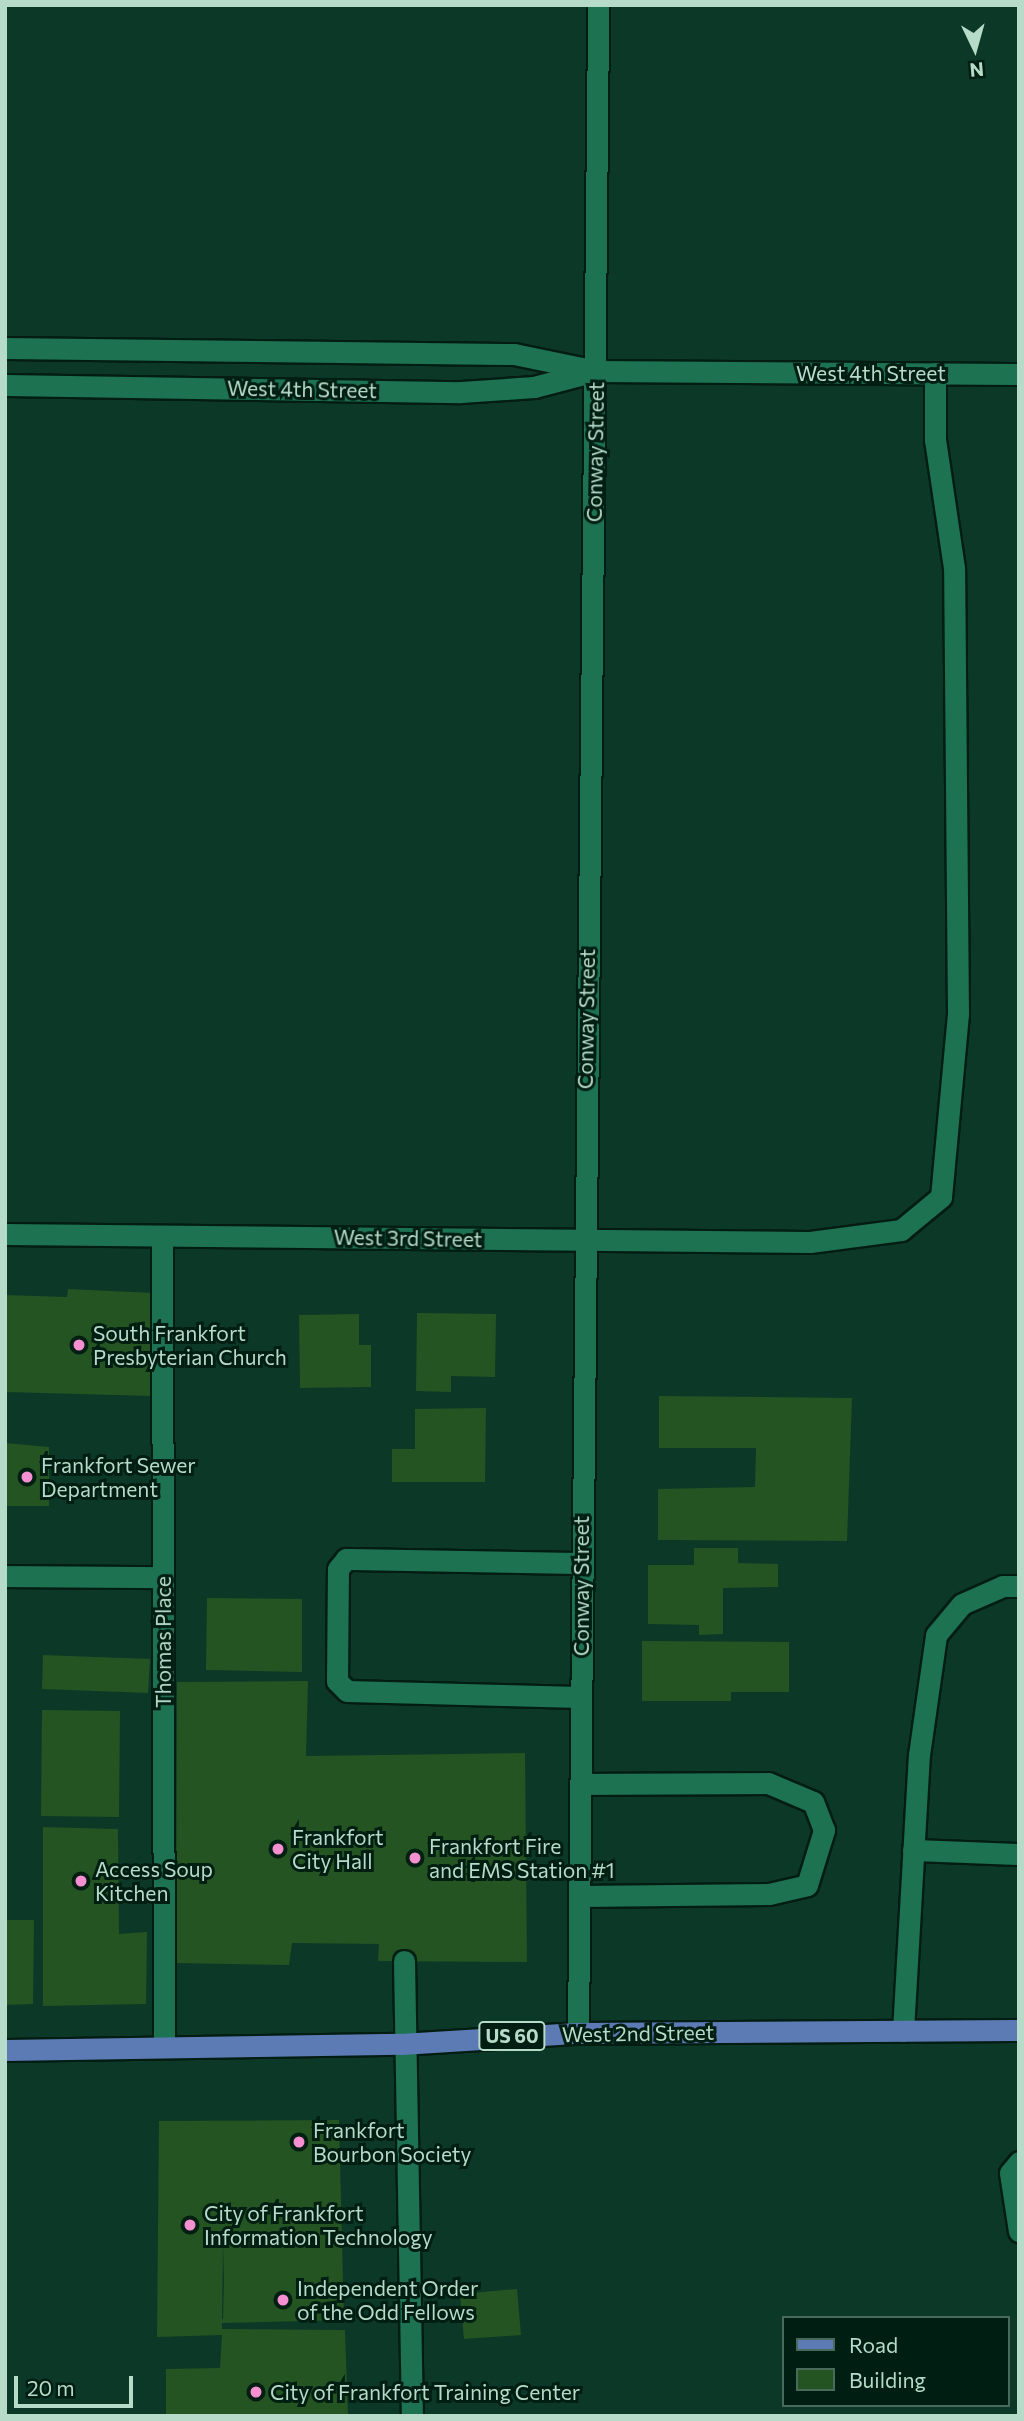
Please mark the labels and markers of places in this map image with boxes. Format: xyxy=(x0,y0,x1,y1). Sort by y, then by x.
place label: South Frankfort Presbyterian Church xyxy=(93,1320,287,1370)
marker: South Frankfort Presbyterian Church xyxy=(71,1337,87,1353)
place label: Frankfort Sewer Department xyxy=(41,1452,196,1502)
marker: Frankfort Sewer Department xyxy=(19,1469,35,1485)
place label: Frankfort City Hall xyxy=(292,1824,384,1874)
place label: Frankfort Fire and EMS Station #1 xyxy=(429,1833,615,1883)
marker: Frankfort City Hall xyxy=(270,1841,286,1857)
marker: Frankfort Fire and EMS Station #1 xyxy=(407,1850,423,1866)
place label: Access Soup Kitchen xyxy=(95,1856,213,1906)
marker: Access Soup Kitchen xyxy=(73,1873,89,1889)
place label: Frankfort Bourbon Society xyxy=(313,2117,471,2167)
marker: Frankfort Bourbon Society xyxy=(291,2134,307,2150)
place label: City of Frankfort Information Technology xyxy=(204,2200,433,2250)
marker: City of Frankfort Information Technology xyxy=(182,2217,198,2233)
place label: Independent Order of the Odd Fellows xyxy=(297,2275,478,2325)
marker: Independent Order of the Odd Fellows xyxy=(275,2292,291,2308)
place label: City of Frankfort Training Center xyxy=(270,2379,580,2405)
marker: City of Frankfort Training Center xyxy=(248,2384,264,2400)

